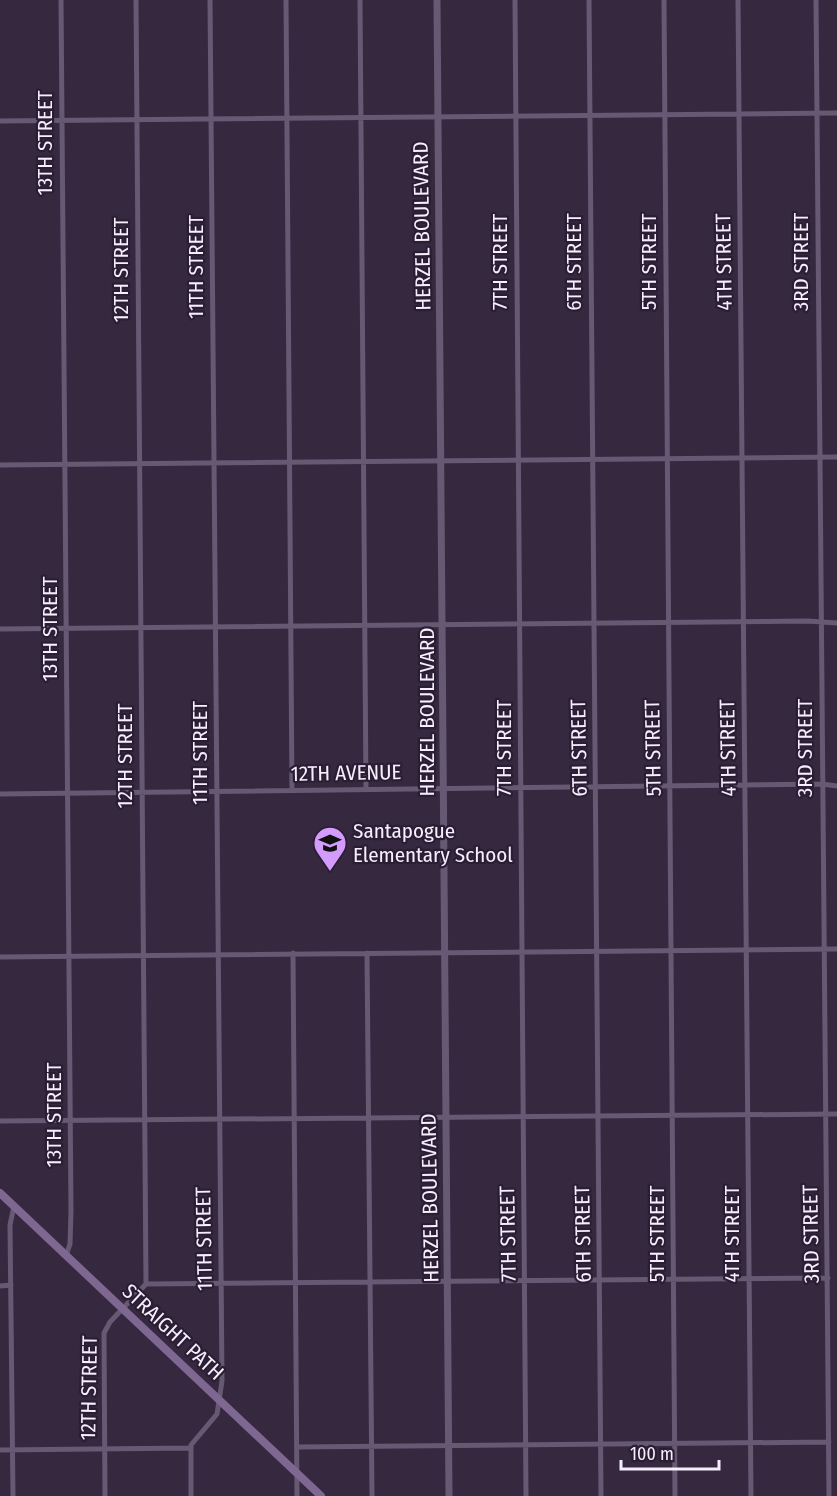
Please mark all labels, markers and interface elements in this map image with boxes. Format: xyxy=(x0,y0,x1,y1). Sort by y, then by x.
street label: 13TH STREET xyxy=(32,90,58,196)
street label: HERZEL BOULEVARD xyxy=(408,141,436,311)
street label: 3RD STREET xyxy=(788,212,814,311)
street label: 6TH STREET xyxy=(561,213,587,311)
street label: 5TH STREET xyxy=(636,213,662,310)
street label: 4TH STREET xyxy=(710,213,738,311)
street label: 7TH STREET xyxy=(487,214,513,310)
street label: 11TH STREET xyxy=(183,215,209,319)
street label: 12TH STREET xyxy=(108,217,134,322)
street label: 13TH STREET xyxy=(37,576,63,682)
street label: HERZEL BOULEVARD xyxy=(414,627,440,797)
street label: 3RD STREET xyxy=(792,698,818,797)
street label: 6TH STREET xyxy=(565,699,593,797)
street label: 5TH STREET xyxy=(639,699,667,797)
street label: 4TH STREET xyxy=(714,699,742,797)
street label: 7TH STREET xyxy=(491,700,517,796)
street label: 11TH STREET xyxy=(187,701,213,805)
street label: 12TH STREET xyxy=(112,703,138,808)
street label: 12TH AVENUE xyxy=(290,759,402,787)
place label: Santapogue Elementary School xyxy=(353,818,513,868)
school or university icon: Santapogue Elementary School xyxy=(312,825,348,872)
street label: 13TH STREET xyxy=(41,1062,67,1168)
street label: HERZEL BOULEVARD xyxy=(416,1113,444,1283)
street label: 3RD STREET xyxy=(797,1184,825,1284)
street label: 7TH STREET xyxy=(494,1185,522,1282)
street label: 6TH STREET xyxy=(569,1185,597,1283)
street label: 5TH STREET xyxy=(644,1185,670,1282)
street label: 4TH STREET xyxy=(719,1185,745,1283)
street label: 11TH STREET xyxy=(190,1186,218,1291)
street label: STRAIGHT PATH xyxy=(117,1278,229,1386)
street label: 12TH STREET xyxy=(75,1335,103,1441)
scale bar xyxy=(621,1433,718,1471)
text: 100 m xyxy=(630,1443,674,1465)

